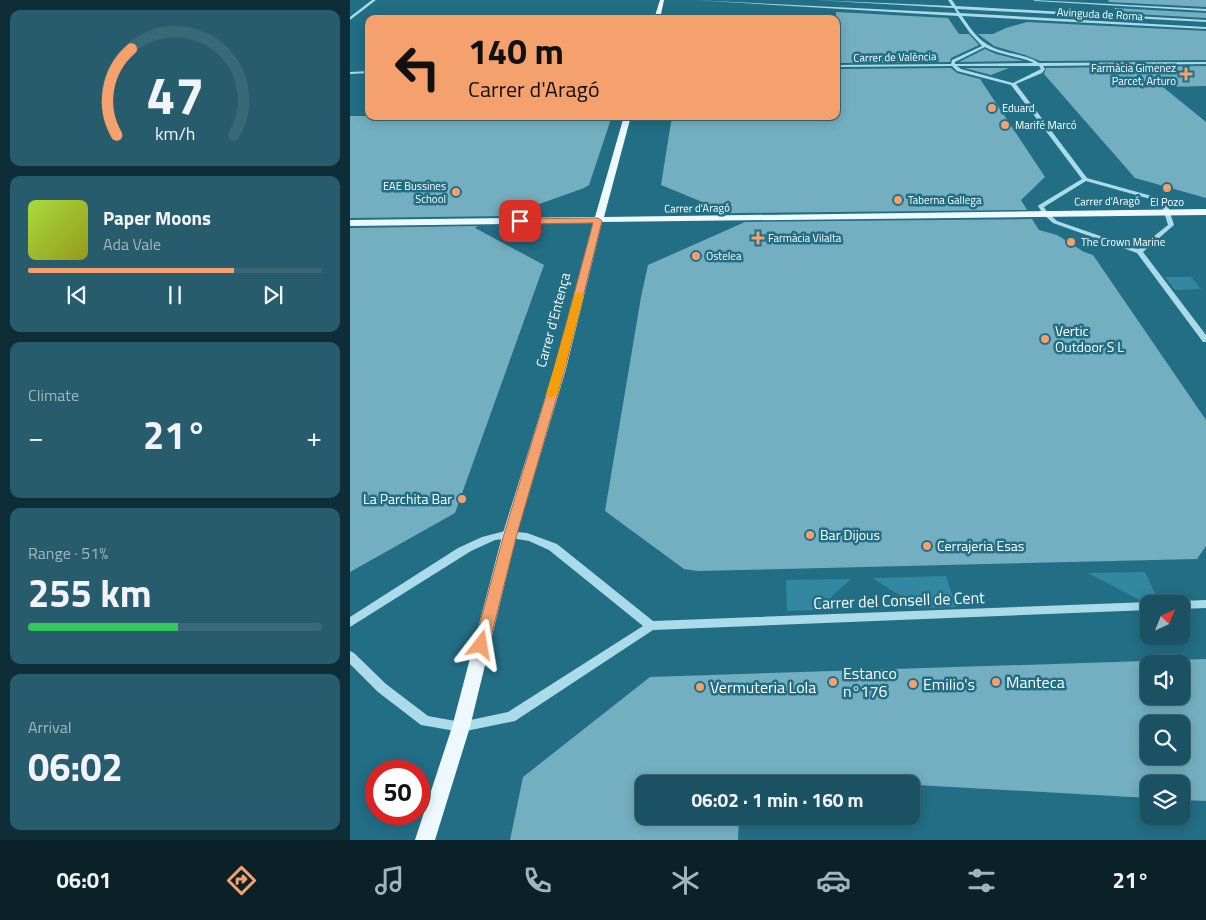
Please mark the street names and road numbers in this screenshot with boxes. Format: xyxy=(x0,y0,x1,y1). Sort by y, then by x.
street label: Avinguda de Roma xyxy=(1057,4,1144,24)
street label: Carrer de València xyxy=(853,48,937,66)
street label: Carrer d'Aragó xyxy=(1074,192,1140,210)
street label: Carrer d'Aragó xyxy=(664,199,730,217)
street label: Carrer d'Entença xyxy=(530,270,575,370)
street label: Carrer del Consell de Cent xyxy=(813,585,985,615)

